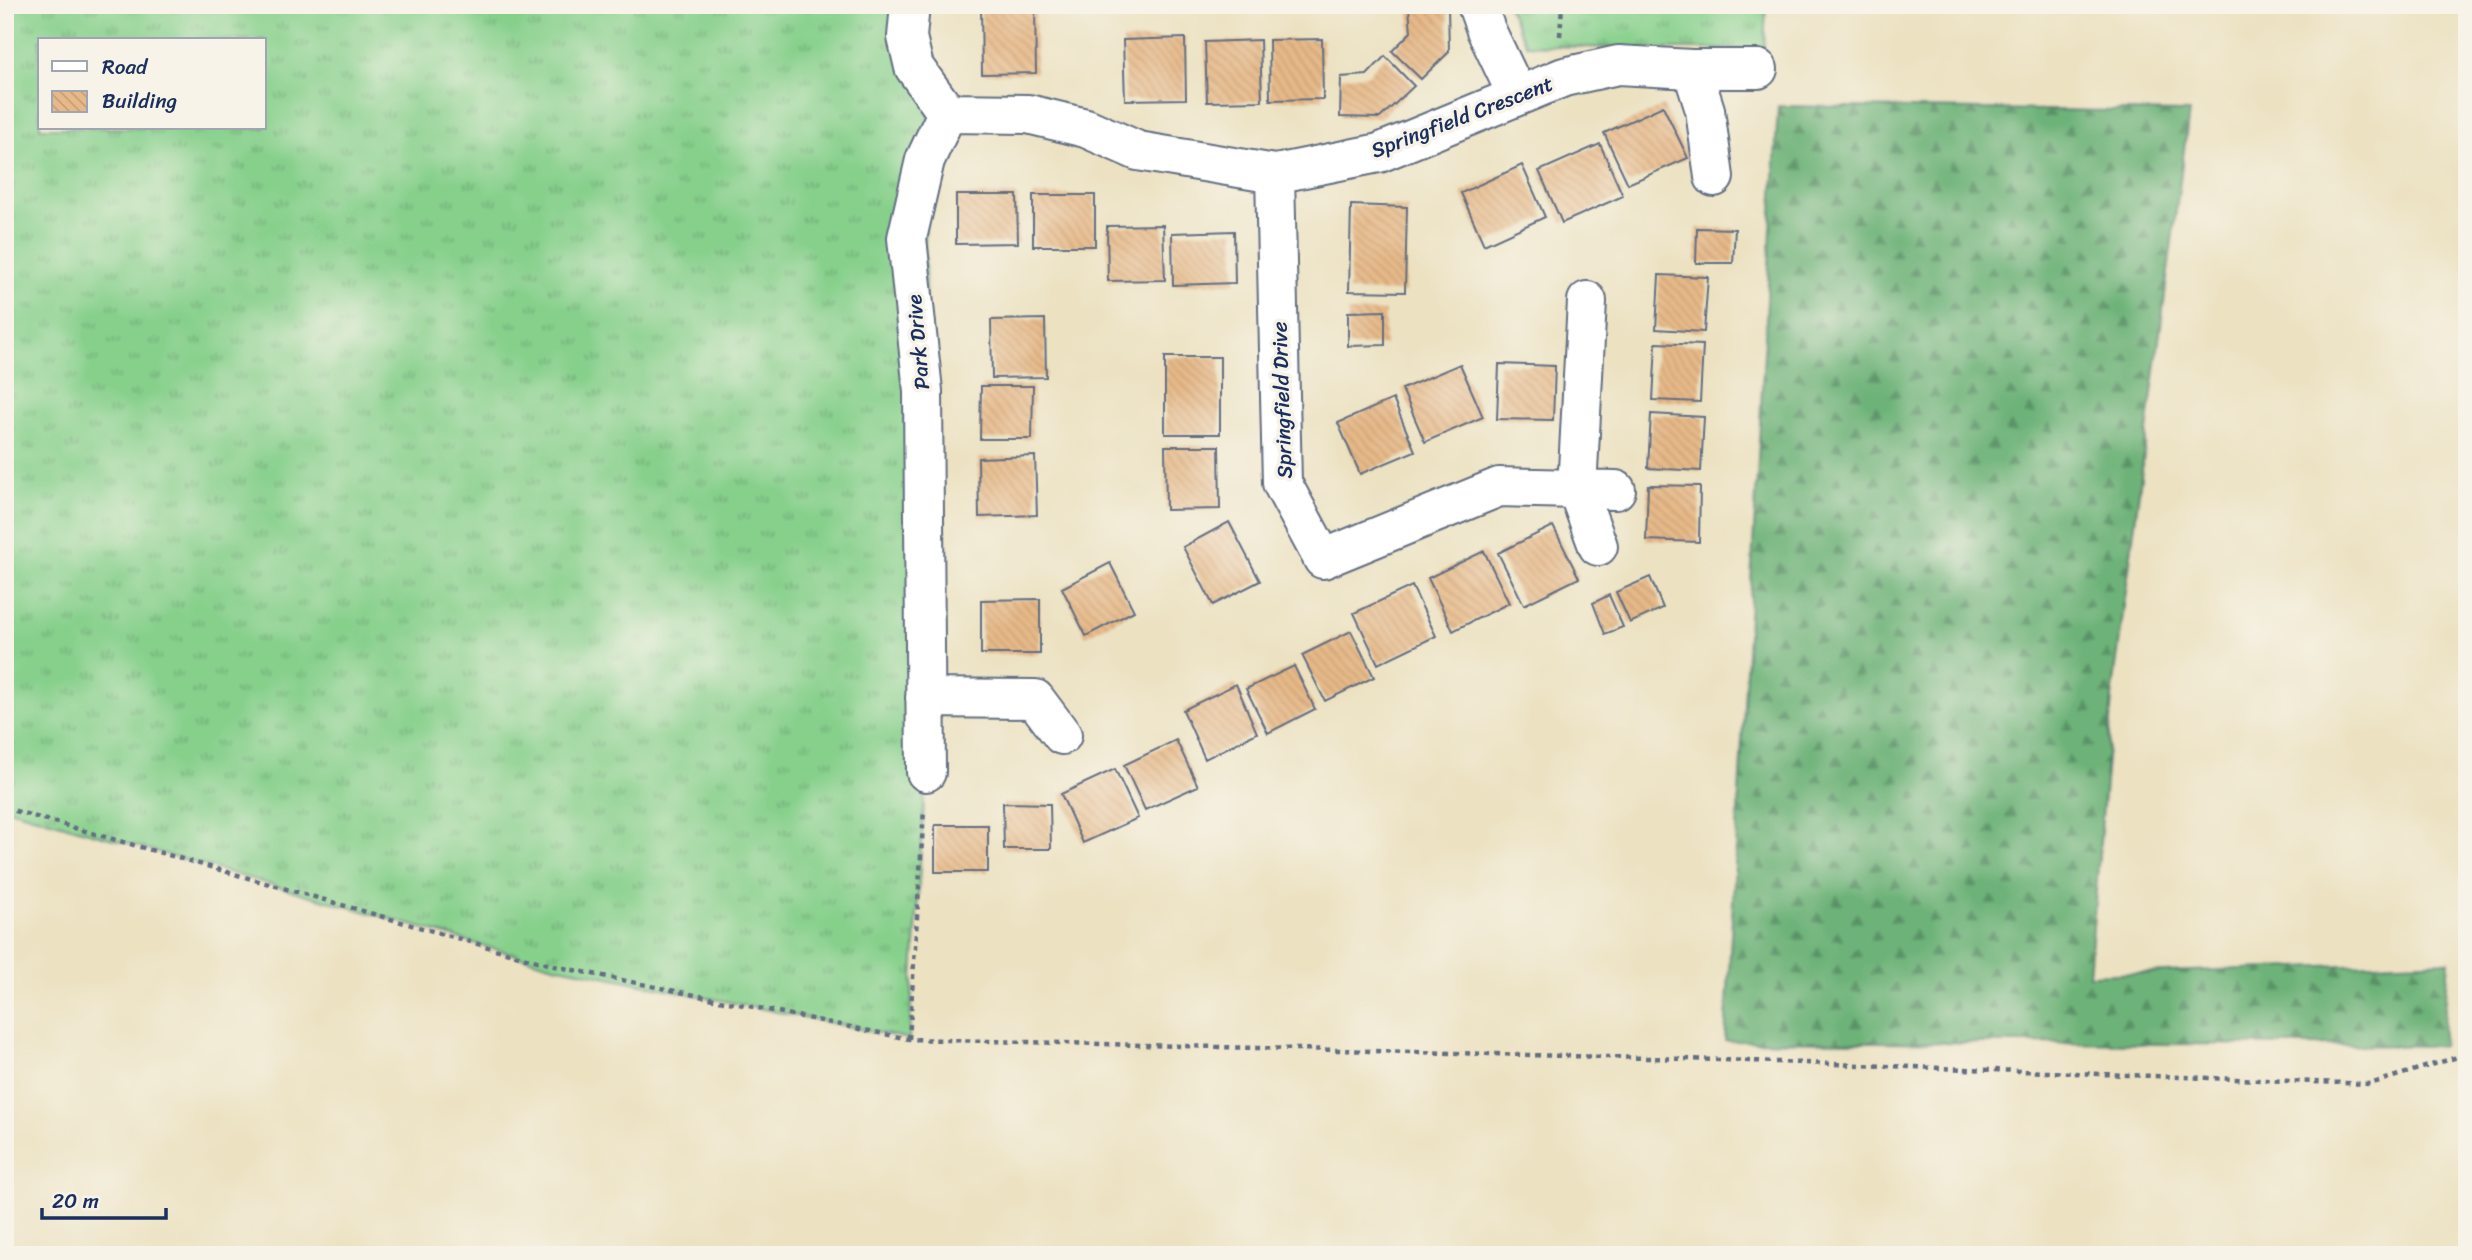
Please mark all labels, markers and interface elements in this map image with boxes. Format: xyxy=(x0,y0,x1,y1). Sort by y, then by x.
legend xyxy=(38,38,266,130)
text: Road xyxy=(102,48,149,86)
street label: Springfield Crescent xyxy=(1365,65,1559,169)
text: Building xyxy=(102,82,178,120)
street label: Park Drive xyxy=(895,293,941,391)
street label: Springfield Drive xyxy=(1260,321,1304,479)
scale bar xyxy=(42,1176,166,1220)
text: 20 m xyxy=(52,1182,99,1220)

